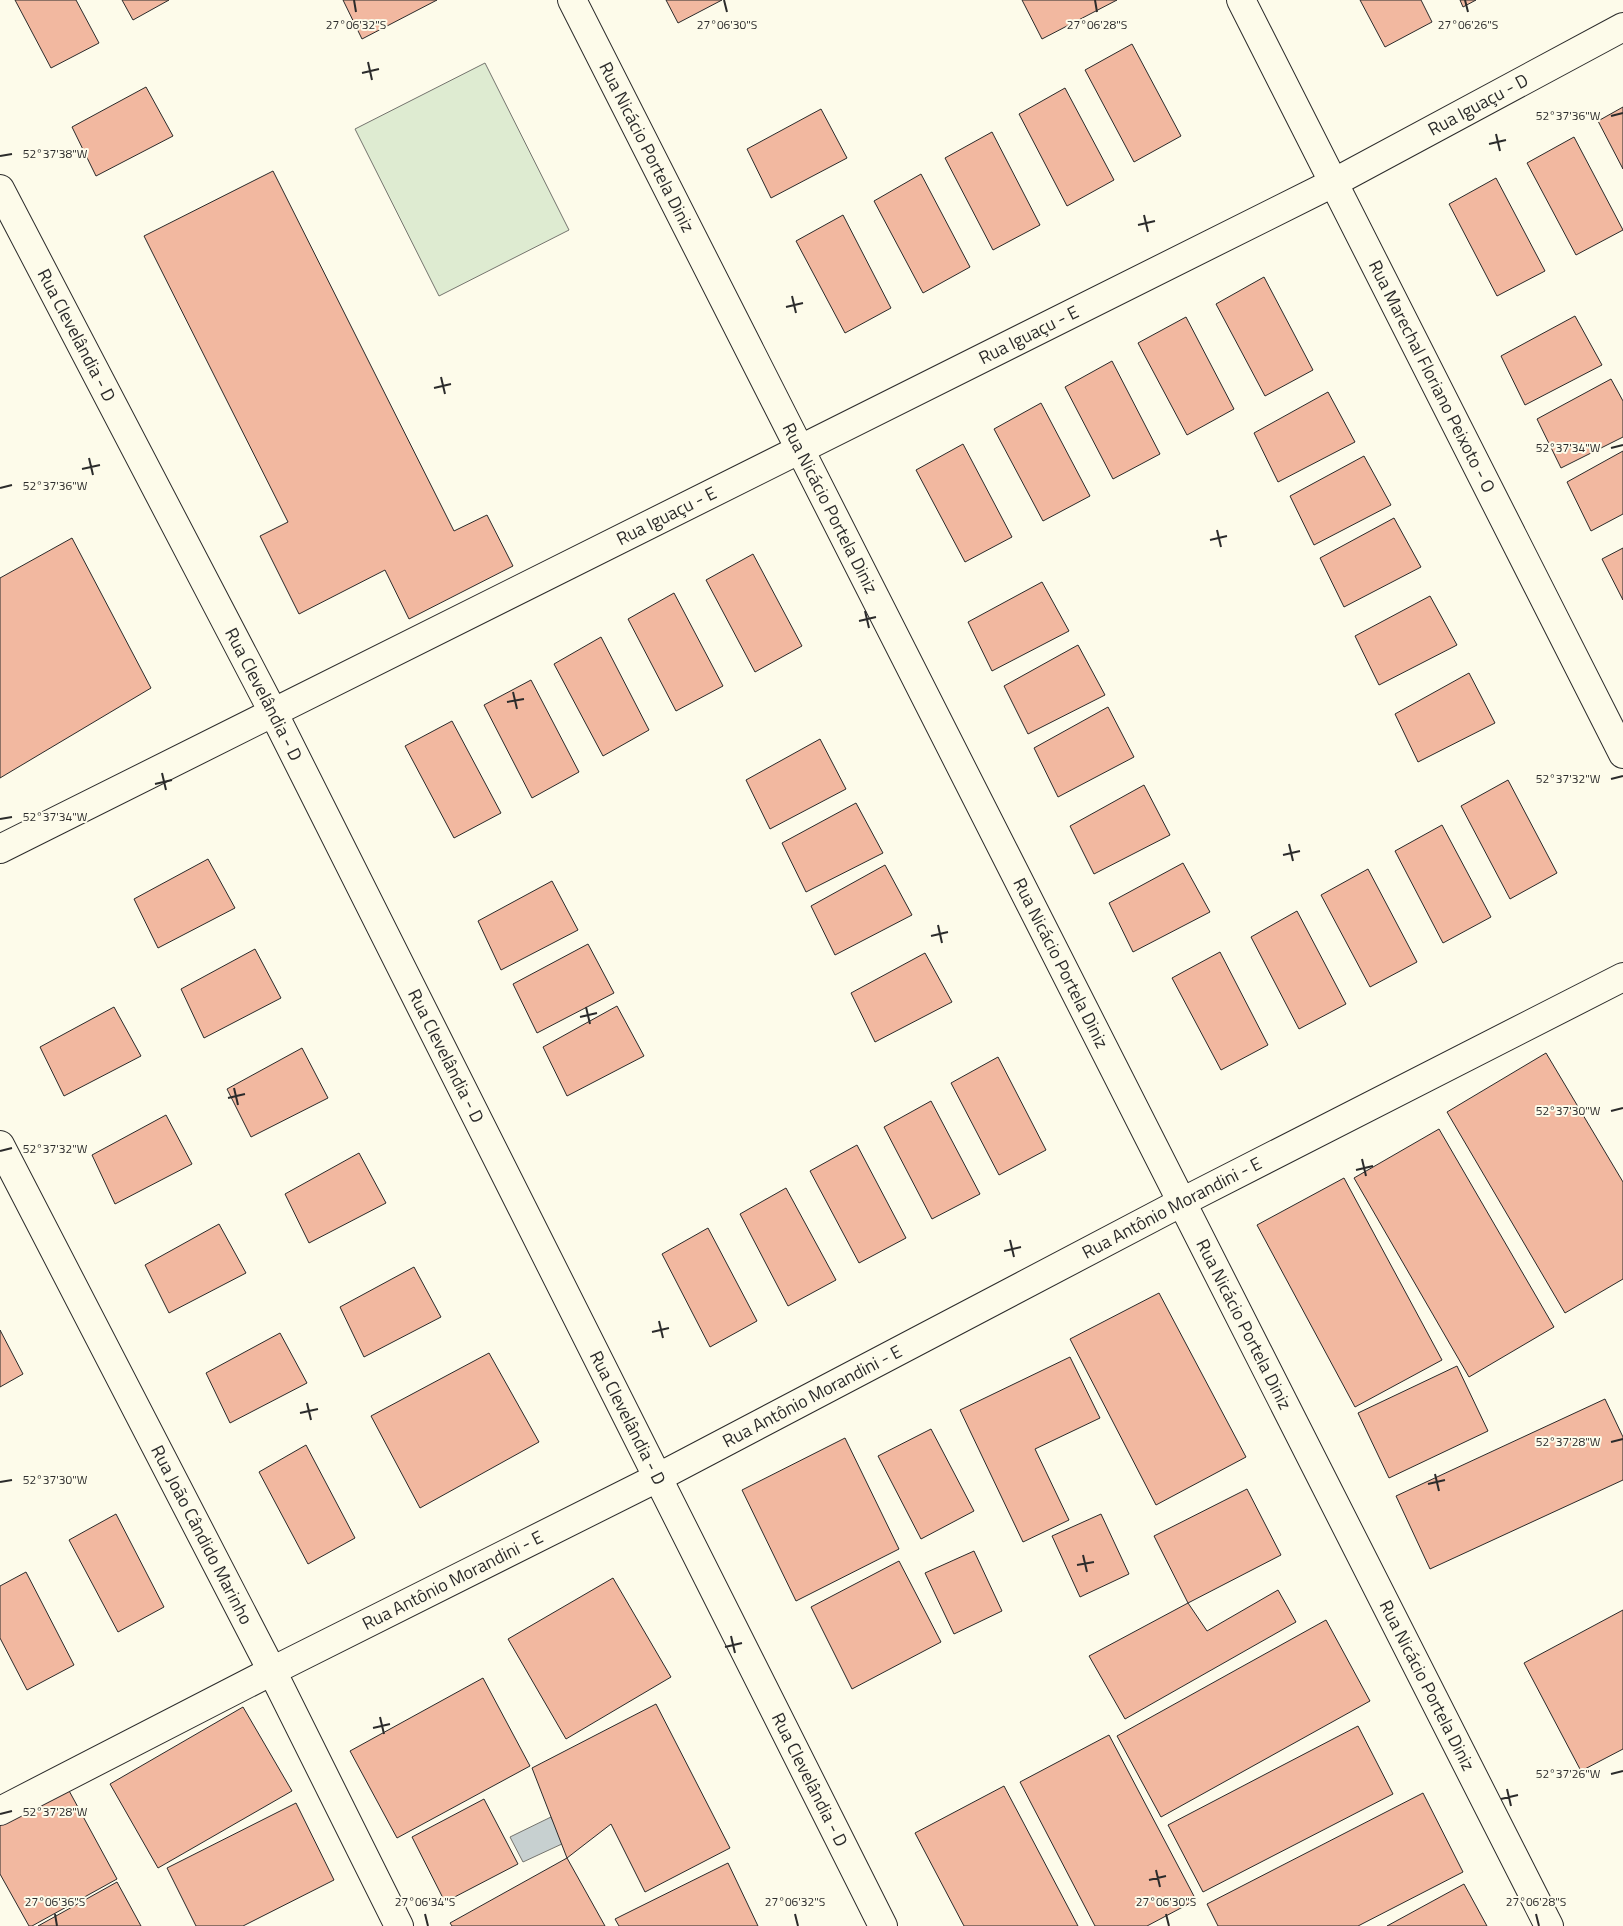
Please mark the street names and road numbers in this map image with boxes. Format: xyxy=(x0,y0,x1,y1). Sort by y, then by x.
street label: Rua Nicácio Portela Diniz xyxy=(592,57,702,237)
street label: Rua Iguaçu - D xyxy=(1423,66,1533,143)
street label: Rua Marechal Floriano Peixoto - O xyxy=(1362,255,1502,497)
street label: Rua Clevelândia - D xyxy=(31,264,123,406)
street label: Rua Iguaçu - E xyxy=(974,298,1083,371)
street label: Rua Nicácio Portela Diniz xyxy=(776,418,885,598)
street label: Rua Iguaçu - E xyxy=(611,479,721,552)
street label: Rua Clevelândia - D xyxy=(218,623,310,766)
street label: Rua Nicácio Portela Diniz xyxy=(1006,873,1116,1053)
street label: Rua Clevelândia - D xyxy=(401,984,491,1128)
street label: Rua Antônio Morandini - E xyxy=(1077,1150,1266,1265)
street label: Rua Nicácio Portela Diniz xyxy=(1190,1234,1299,1414)
street label: Rua Antônio Morandini - E xyxy=(718,1338,907,1454)
street label: Rua Clevelândia - D xyxy=(583,1346,673,1489)
street label: Rua João Cândido Marinho xyxy=(144,1440,260,1629)
street label: Rua Antônio Morandini - E xyxy=(357,1523,548,1637)
street label: Rua Nicácio Portela Diniz xyxy=(1373,1595,1482,1775)
street label: Rua Clevelândia - D xyxy=(765,1708,855,1851)

